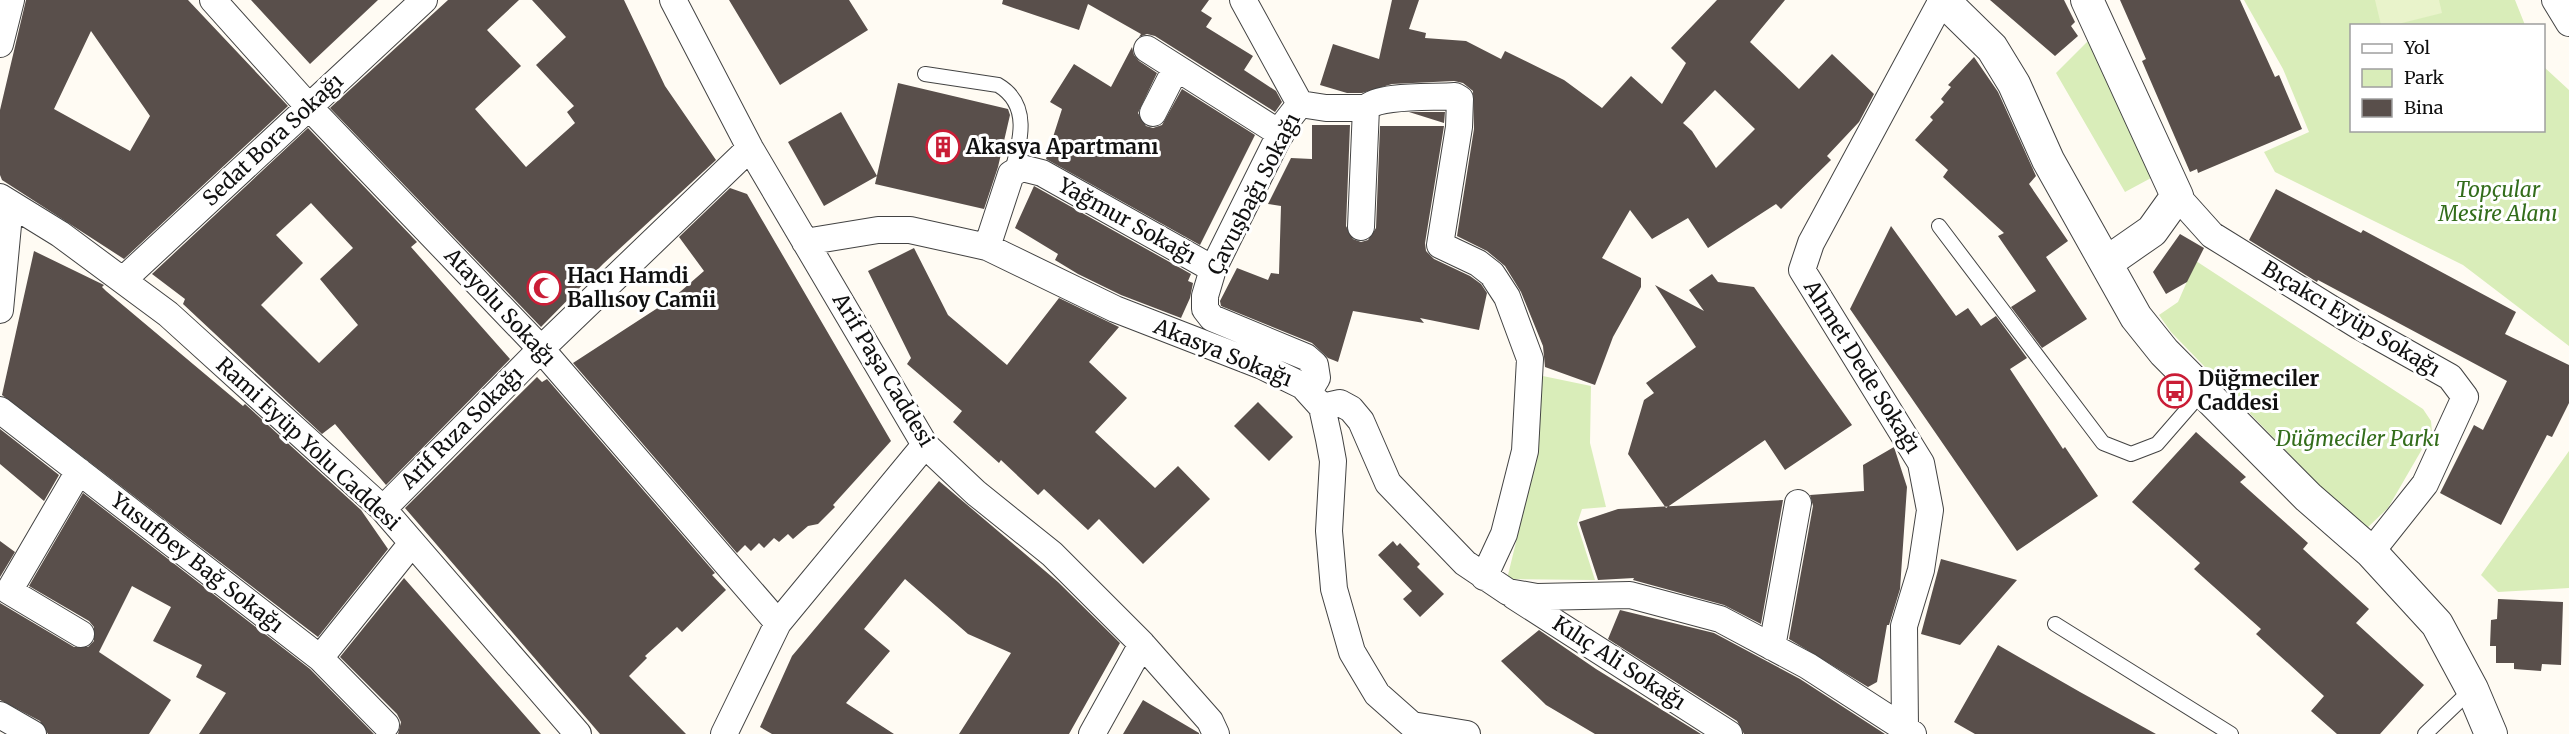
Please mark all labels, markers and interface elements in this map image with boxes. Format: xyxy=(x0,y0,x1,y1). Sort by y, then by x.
legend xyxy=(2350,24,2545,132)
text: Yol xyxy=(2403,36,2430,59)
text: Park xyxy=(2404,66,2445,89)
street label: Sedat Bora Sokağı xyxy=(197,67,349,212)
text: Bina xyxy=(2404,96,2444,119)
street label: Çavuşbağı Sokağı xyxy=(1201,108,1306,279)
building icon: Akasya Apartmanı xyxy=(925,129,961,165)
place label: Akasya Apartmanı xyxy=(965,133,1158,160)
street label: Yağmur Sokağı xyxy=(1053,171,1201,270)
park label: Topçular Mesire Alanı xyxy=(2438,176,2557,227)
street label: Atayolu Sokağı xyxy=(438,241,562,371)
street label: Bıçakcı Eyüp Sokağı xyxy=(2257,255,2445,382)
place label: Hacı Hamdi Ballısoy Camii xyxy=(567,262,716,313)
mosque icon: Hacı Hamdi Ballısoy Camii xyxy=(526,270,562,306)
street label: Ahmet Dede Sokağı xyxy=(1798,274,1927,458)
street label: Arif Paşa Caddesi xyxy=(826,287,940,452)
street label: Akasya Sokağı xyxy=(1149,312,1297,393)
street label: Rami Eyüp Yolu Caddesi xyxy=(211,351,406,536)
street label: Arif Rıza Sokağı xyxy=(394,360,529,495)
place label: Düğmeciler Caddesi xyxy=(2198,365,2320,416)
bus stop icon: Düğmeciler Caddesi xyxy=(2157,373,2193,409)
park label: Düğmeciler Parkı xyxy=(2275,425,2440,452)
street label: Yusufbey Bağ Sokağı xyxy=(105,486,289,639)
street label: Kılıç Ali Sokağı xyxy=(1548,610,1691,716)

